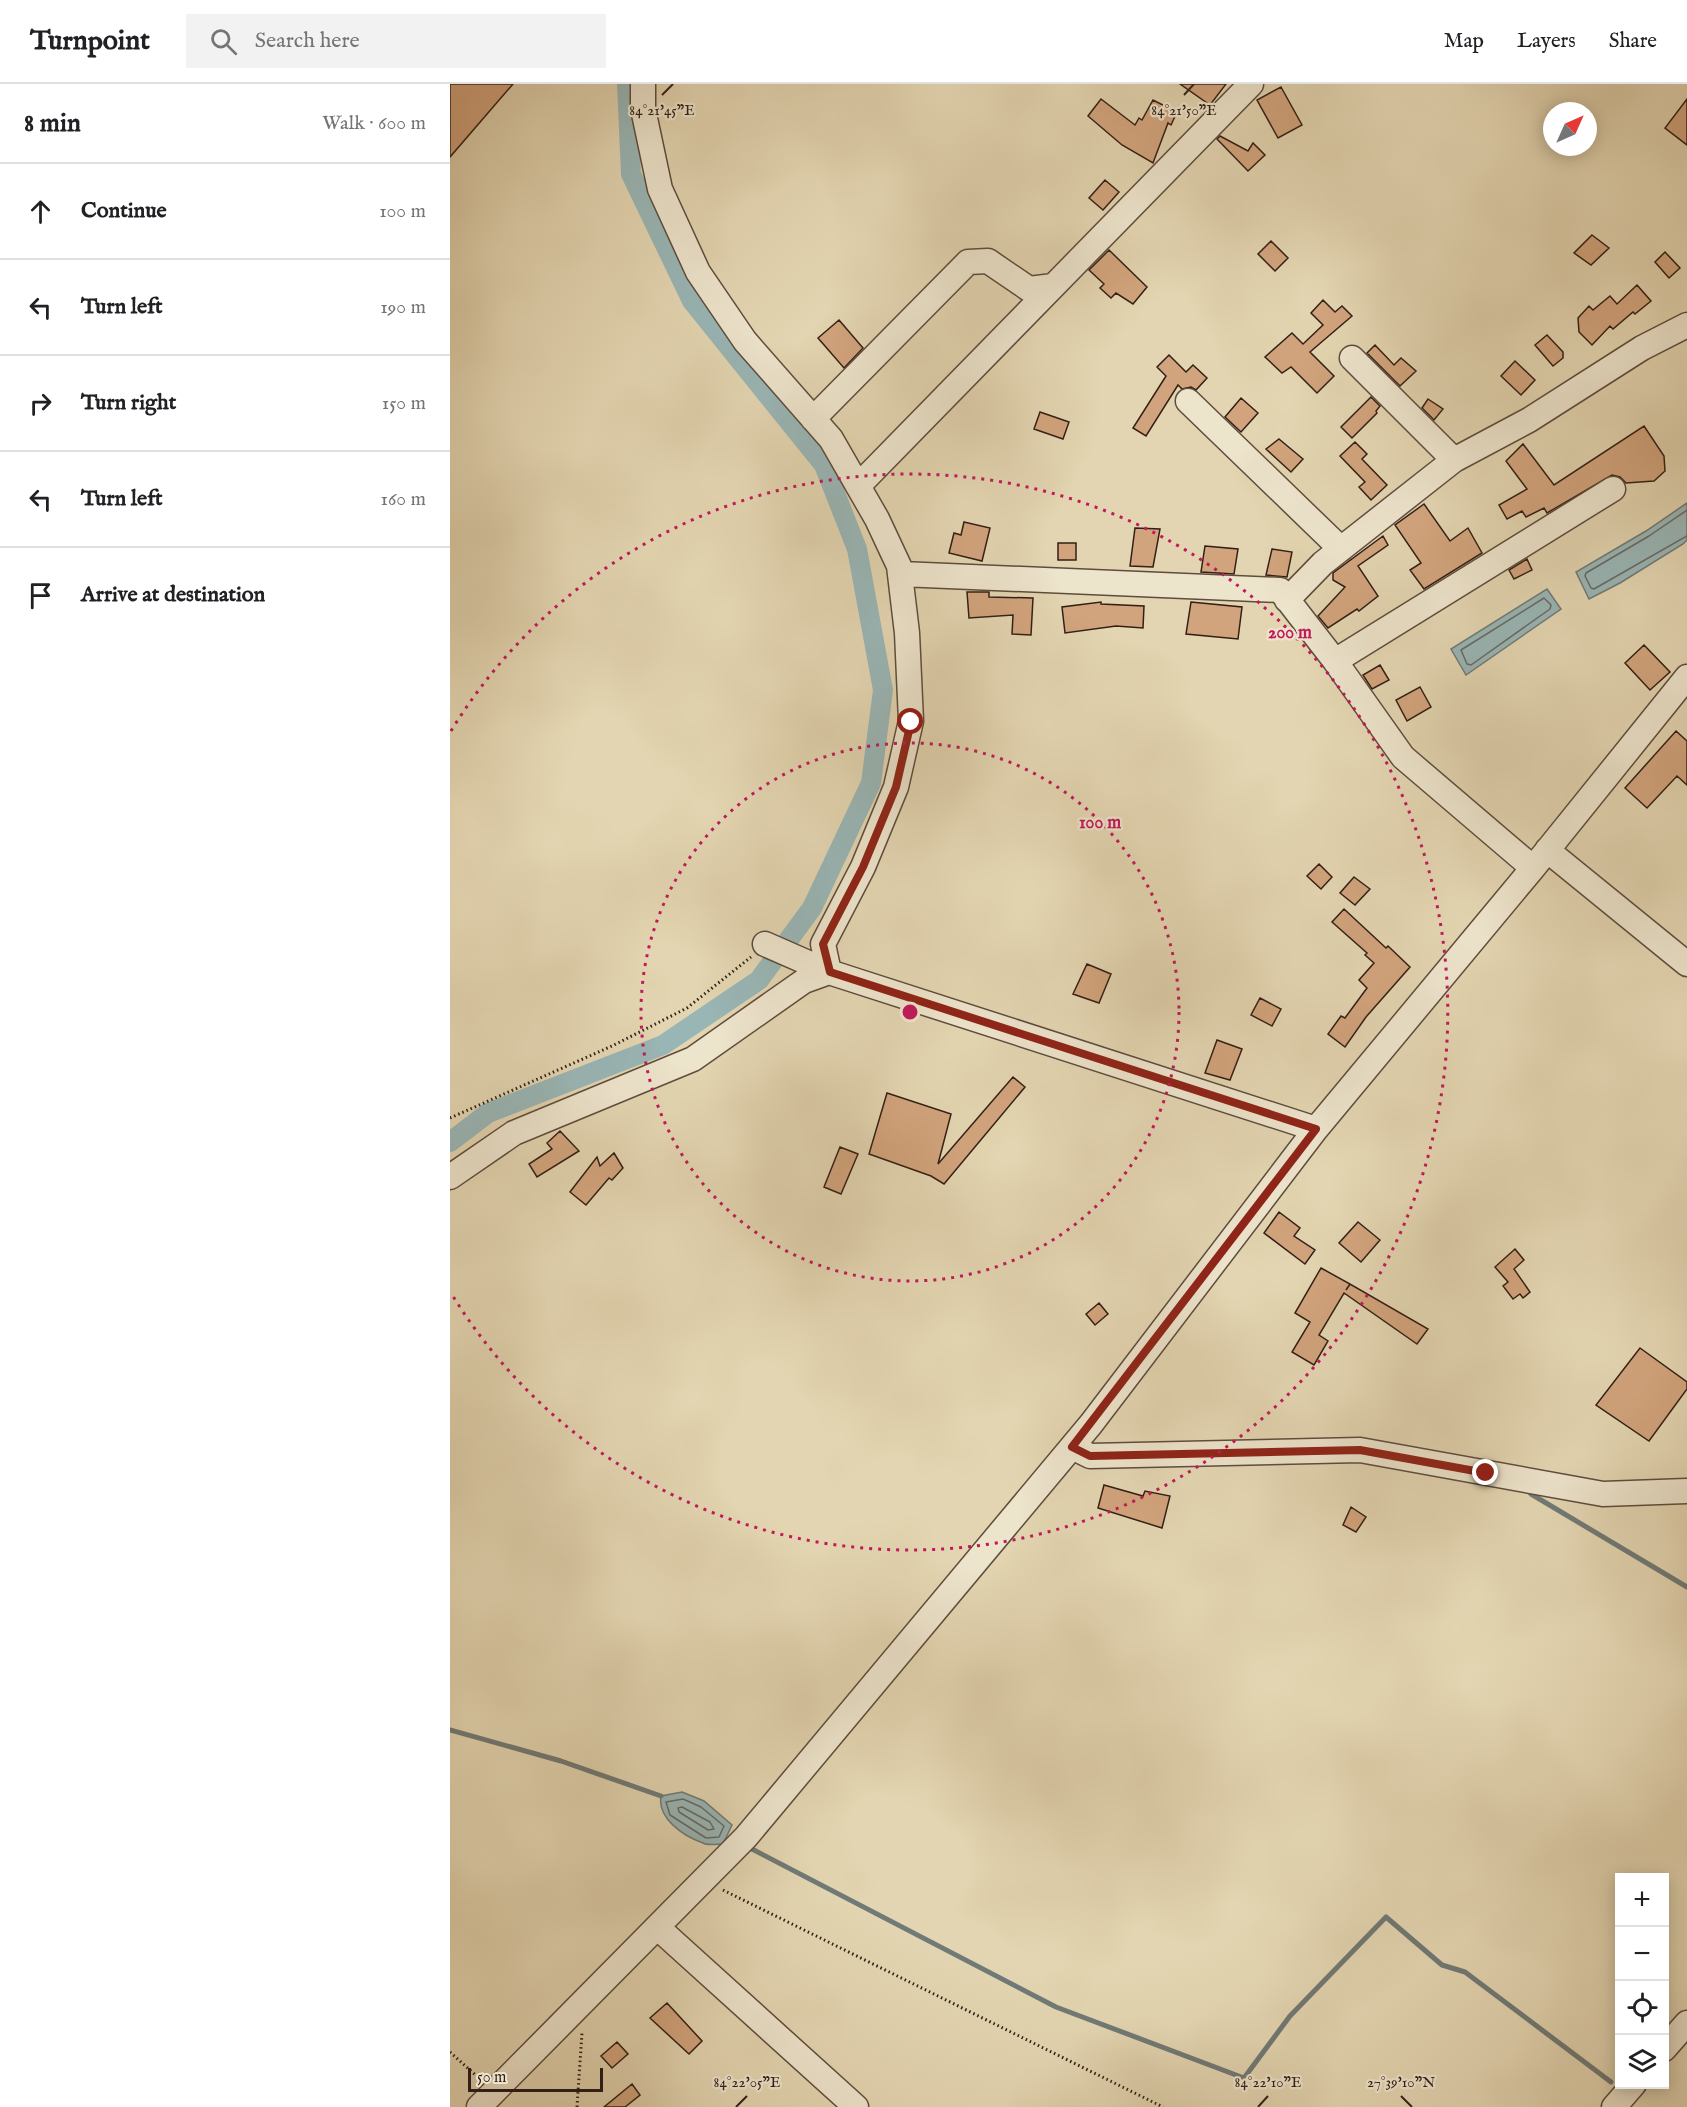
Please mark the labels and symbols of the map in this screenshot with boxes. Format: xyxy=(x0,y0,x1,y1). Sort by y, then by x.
text: 84°21'45"E xyxy=(629,101,695,120)
text: 84°21'50"E xyxy=(1151,101,1217,120)
north arrow xyxy=(1543,102,1597,156)
text: 200 m xyxy=(1268,622,1312,645)
route start xyxy=(897,708,923,734)
text: 100 m xyxy=(1079,812,1121,835)
centre of rings xyxy=(900,1002,920,1022)
route end xyxy=(1472,1459,1498,1485)
scale bar xyxy=(468,2065,603,2092)
text: 84°22'05"E xyxy=(714,2073,780,2092)
text: 84°22'10"E xyxy=(1235,2073,1301,2092)
text: 27°39'10"N xyxy=(1367,2073,1435,2092)

